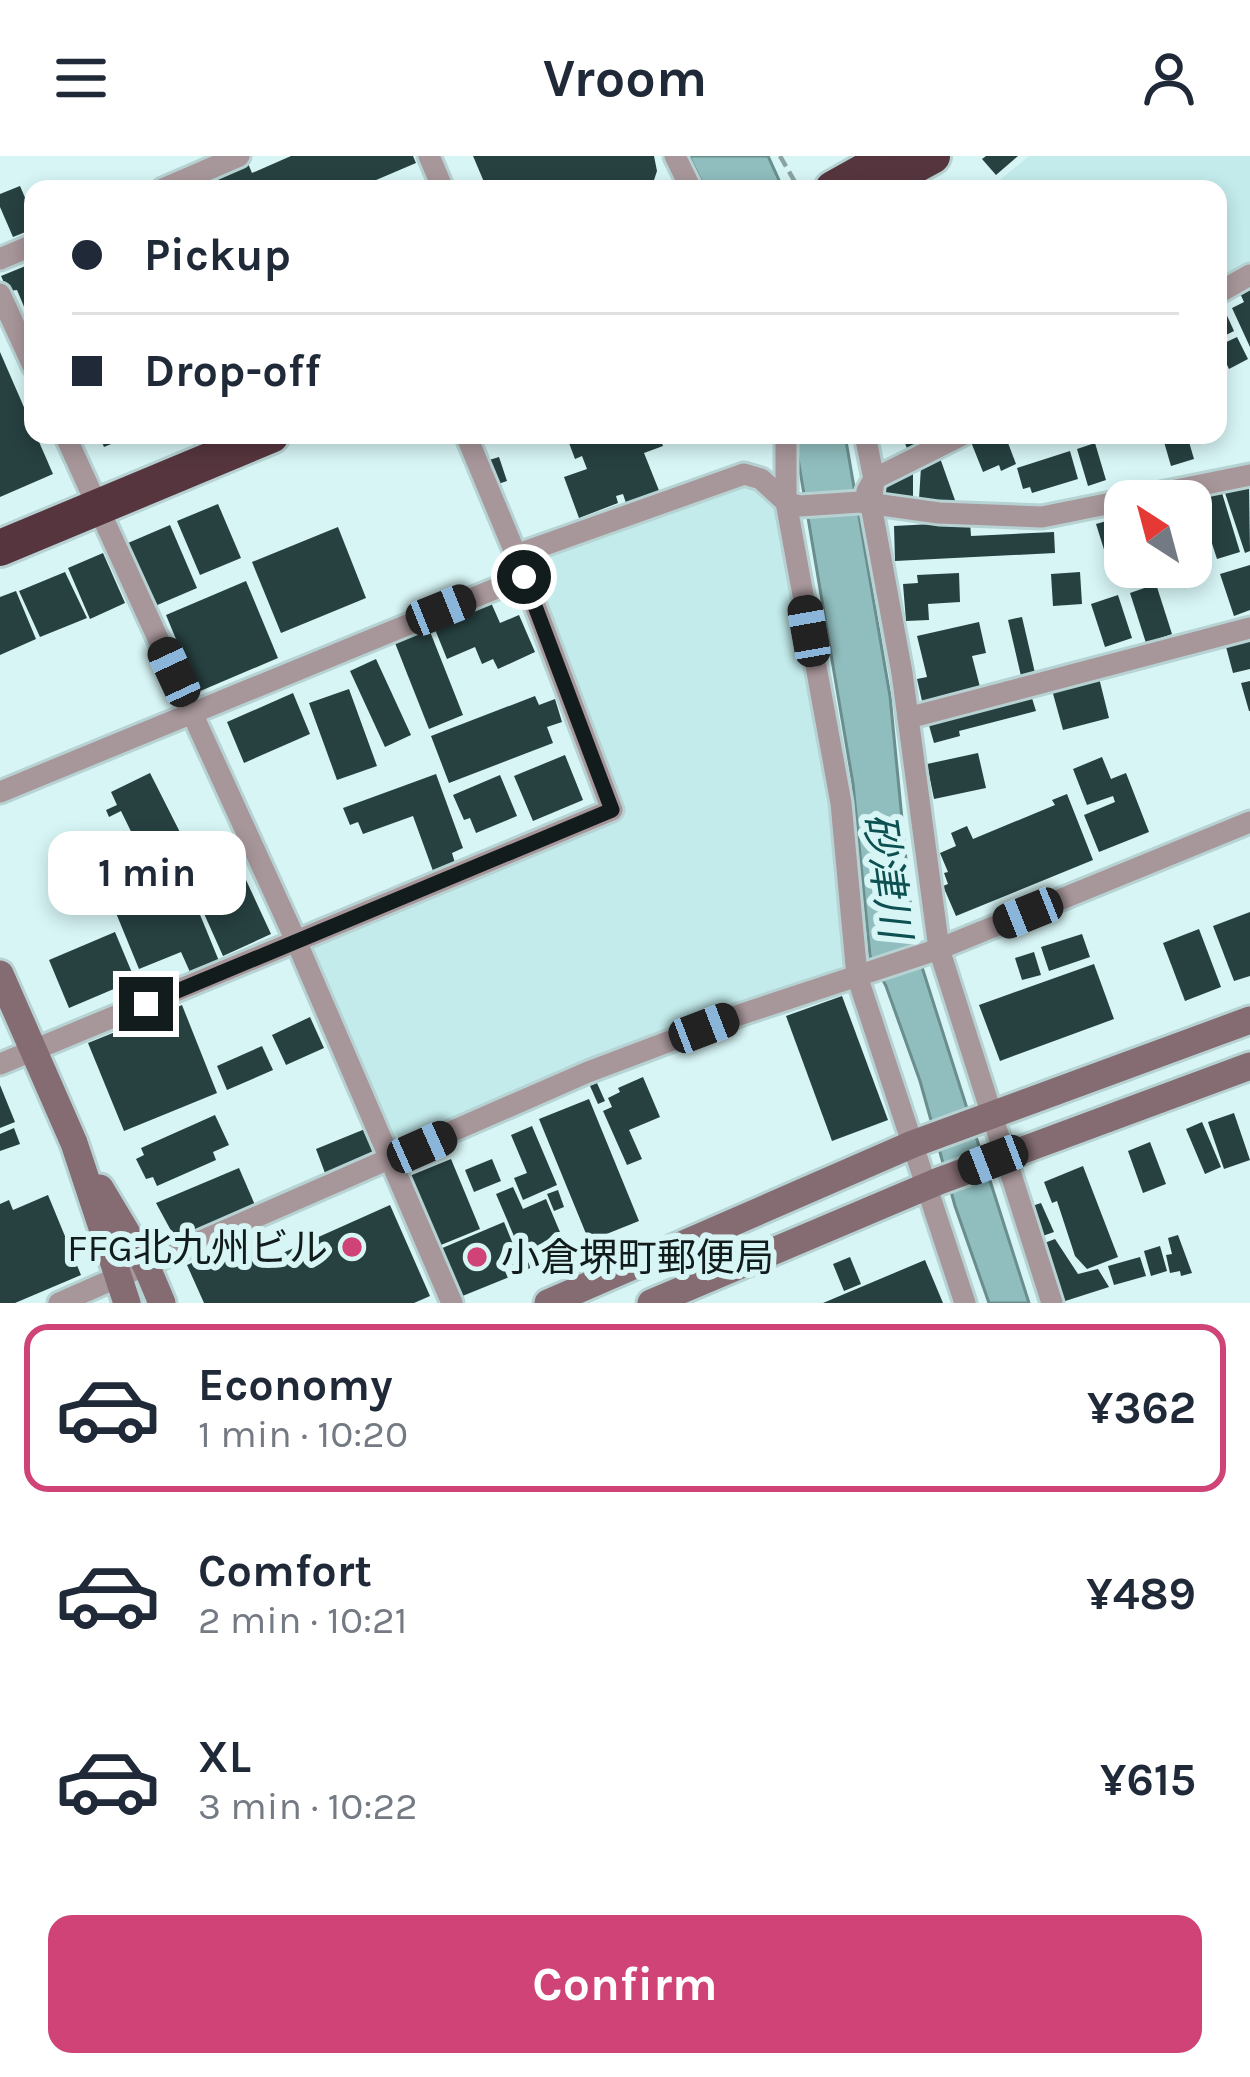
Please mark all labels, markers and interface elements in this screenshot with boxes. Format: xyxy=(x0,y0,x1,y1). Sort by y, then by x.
icon: menu xyxy=(48,45,114,111)
icon: person xyxy=(1136,45,1202,111)
text: Vroom xyxy=(543,46,707,110)
text: Pickup xyxy=(144,229,291,281)
text: Drop-off xyxy=(144,345,321,397)
north arrow xyxy=(1104,480,1212,588)
map controls xyxy=(1104,480,1212,588)
route start xyxy=(497,550,551,604)
car xyxy=(401,580,481,640)
car xyxy=(785,592,833,670)
car xyxy=(142,632,206,712)
water label: 砂津川 xyxy=(853,809,921,945)
callout: 1 min xyxy=(47,830,245,914)
text: 1 min xyxy=(98,850,196,896)
car xyxy=(988,883,1068,943)
route end xyxy=(119,977,173,1031)
car xyxy=(664,998,744,1058)
car xyxy=(382,1116,462,1178)
car xyxy=(953,1130,1033,1190)
place label: FFG北九州ビル xyxy=(67,1225,328,1271)
marker: FFG北九州ビル xyxy=(339,1234,365,1260)
place label: 小倉堺町郵便局 xyxy=(501,1235,774,1281)
marker: 小倉堺町郵便局 xyxy=(464,1244,490,1270)
icon: car xyxy=(54,1354,162,1462)
text: Economy xyxy=(198,1359,393,1411)
text: ¥362 xyxy=(1087,1382,1196,1434)
text: 1 min · 10:20 xyxy=(198,1411,408,1457)
icon: car xyxy=(54,1540,162,1648)
text: Comfort xyxy=(198,1545,372,1597)
text: ¥489 xyxy=(1086,1568,1196,1620)
text: 2 min · 10:21 xyxy=(198,1597,408,1643)
icon: car xyxy=(54,1726,162,1834)
text: XL xyxy=(198,1731,251,1783)
text: ¥615 xyxy=(1100,1754,1196,1806)
text: 3 min · 10:22 xyxy=(198,1783,418,1829)
button: Confirm xyxy=(48,1915,1202,2053)

